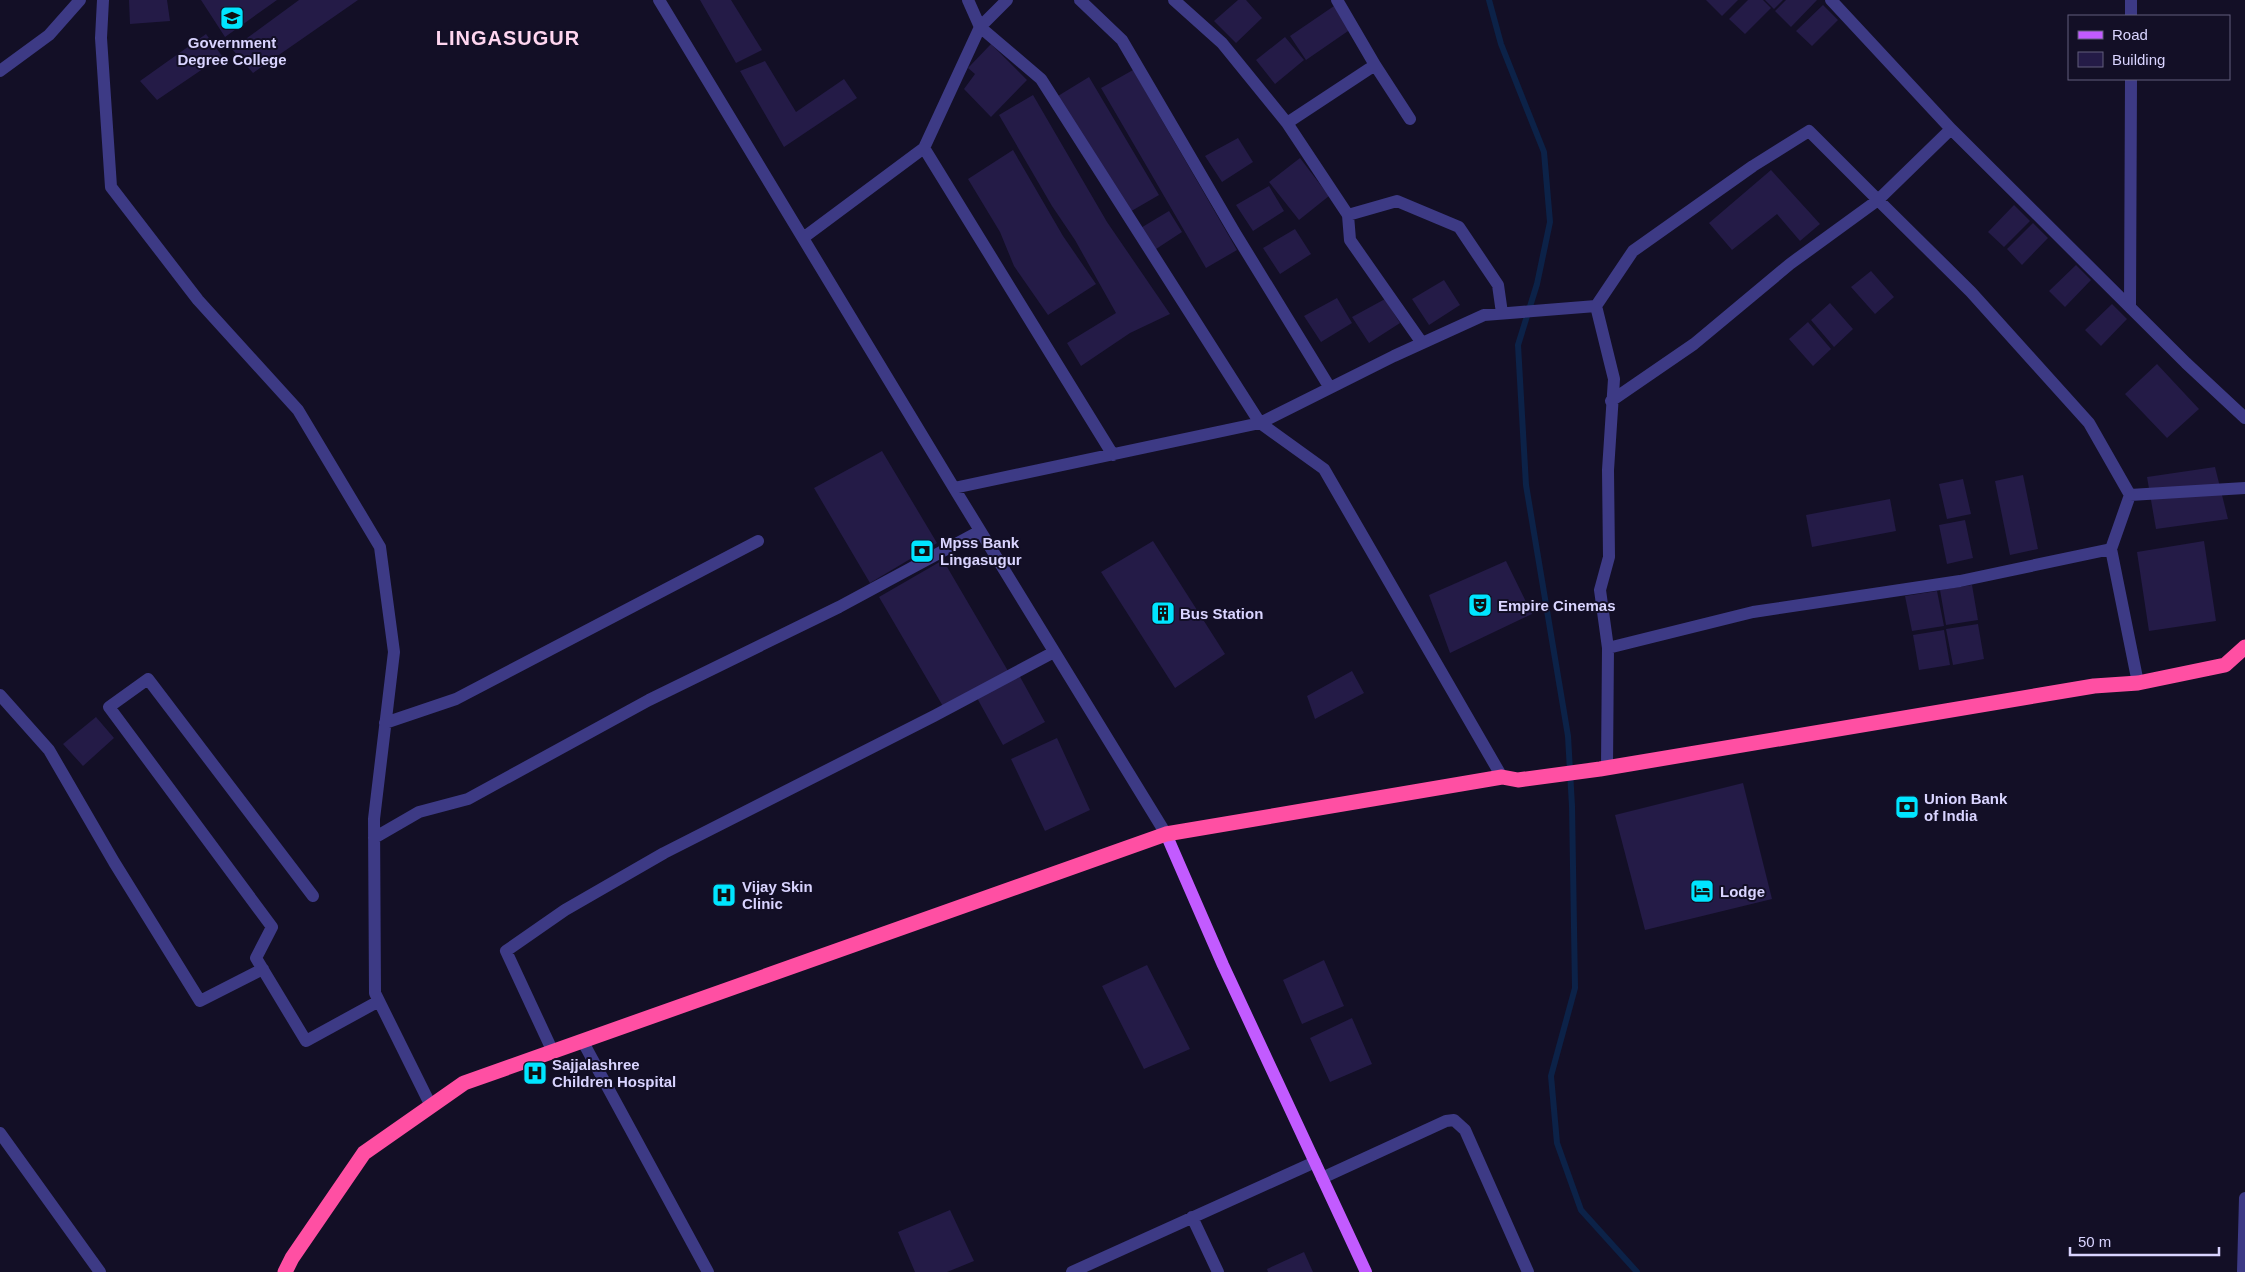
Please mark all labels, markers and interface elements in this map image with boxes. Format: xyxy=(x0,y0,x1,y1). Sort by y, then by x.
school or university icon: Government Degree College xyxy=(219,5,245,31)
legend xyxy=(2068,15,2230,80)
text: Road xyxy=(2112,26,2148,43)
district label: LINGASUGUR xyxy=(436,27,580,49)
place label: Government Degree College xyxy=(177,34,287,68)
text: Building xyxy=(2112,51,2165,68)
place label: Mpss Bank Lingasugur xyxy=(940,534,1022,568)
bank icon: Mpss Bank Lingasugur xyxy=(909,538,935,564)
theatre icon: Empire Cinemas xyxy=(1467,592,1493,618)
place label: Empire Cinemas xyxy=(1498,597,1616,614)
building icon: Bus Station xyxy=(1150,600,1176,626)
place label: Bus Station xyxy=(1180,605,1263,622)
place label: Union Bank of India xyxy=(1924,790,2008,824)
bank icon: Union Bank of India xyxy=(1894,794,1920,820)
place label: Vijay Skin Clinic xyxy=(742,878,813,912)
hotel icon: Lodge xyxy=(1689,878,1715,904)
hospital icon: Vijay Skin Clinic xyxy=(711,882,737,908)
place label: Lodge xyxy=(1720,883,1765,900)
place label: Sajjalashree Children Hospital xyxy=(552,1056,676,1090)
hospital icon: Sajjalashree Children Hospital xyxy=(522,1060,548,1086)
scale bar xyxy=(2070,1224,2219,1256)
text: 50 m xyxy=(2078,1233,2111,1250)

